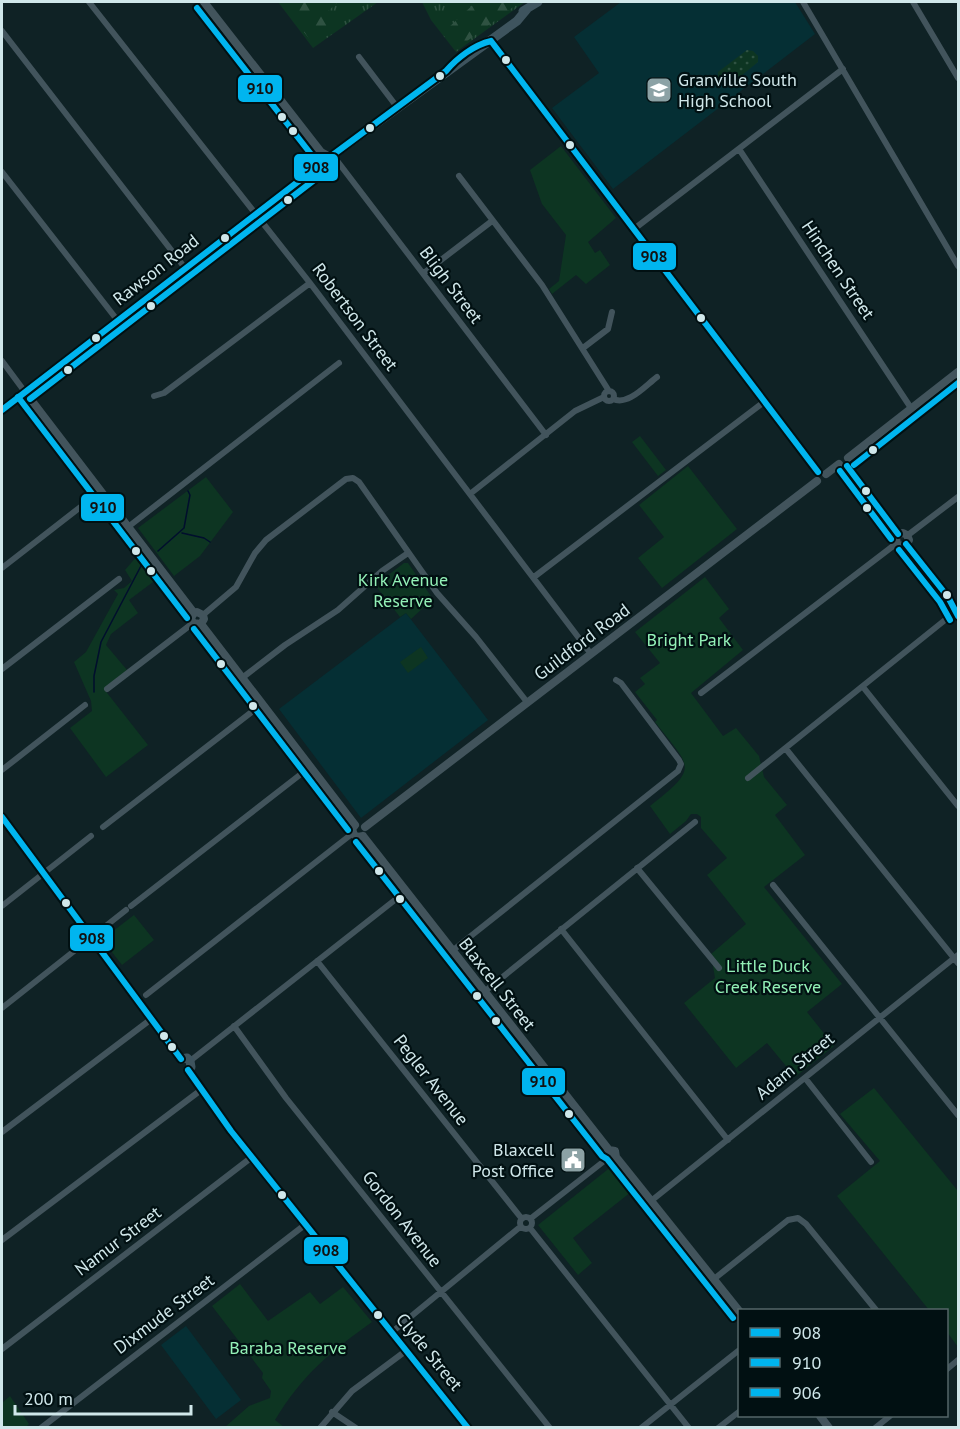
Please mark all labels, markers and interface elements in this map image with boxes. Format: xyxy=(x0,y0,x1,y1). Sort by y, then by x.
unlabelled marker xyxy=(500,54,512,66)
place label: Granville South High School xyxy=(678,68,797,112)
unlabelled marker xyxy=(434,70,446,82)
line badge: 910 xyxy=(237,74,283,103)
school or university icon: Granville South High School xyxy=(644,75,674,105)
text: 910 xyxy=(246,78,274,98)
unlabelled marker xyxy=(276,111,288,123)
unlabelled marker xyxy=(364,122,376,134)
unlabelled marker xyxy=(287,125,299,137)
unlabelled marker xyxy=(564,139,576,151)
line badge: 908 xyxy=(293,153,339,182)
text: 908 xyxy=(302,157,330,177)
unlabelled marker xyxy=(282,194,294,206)
street label: Hinchen Street xyxy=(797,216,880,324)
street label: Rawson Road xyxy=(108,229,203,310)
unlabelled marker xyxy=(219,232,231,244)
street label: Bligh Street xyxy=(415,241,488,328)
line badge: 908 xyxy=(632,242,677,271)
text: 908 xyxy=(640,246,668,266)
street label: Robertson Street xyxy=(307,258,403,375)
unlabelled marker xyxy=(145,300,157,312)
unlabelled marker xyxy=(695,312,707,324)
unlabelled marker xyxy=(90,332,102,344)
unlabelled marker xyxy=(62,364,74,376)
unlabelled marker xyxy=(867,444,879,456)
unlabelled marker xyxy=(860,485,872,497)
line badge: 910 xyxy=(80,493,125,522)
text: 910 xyxy=(89,497,117,517)
unlabelled marker xyxy=(861,502,873,514)
unlabelled marker xyxy=(130,545,142,557)
unlabelled marker xyxy=(145,565,157,577)
park label: Kirk Avenue Reserve xyxy=(358,568,448,612)
unlabelled marker xyxy=(941,589,953,601)
street label: Guildford Road xyxy=(529,598,634,685)
park label: Bright Park xyxy=(647,628,732,651)
unlabelled marker xyxy=(215,658,227,670)
unlabelled marker xyxy=(247,700,259,712)
unlabelled marker xyxy=(373,865,385,877)
unlabelled marker xyxy=(394,893,406,905)
unlabelled marker xyxy=(60,897,72,909)
line badge: 908 xyxy=(69,924,114,952)
text: 908 xyxy=(78,928,106,948)
street label: Blaxcell Street xyxy=(454,933,541,1035)
park label: Little Duck Creek Reserve xyxy=(715,954,821,998)
unlabelled marker xyxy=(471,990,483,1002)
unlabelled marker xyxy=(490,1015,502,1027)
street label: Adam Street xyxy=(751,1027,839,1104)
unlabelled marker xyxy=(158,1030,170,1042)
street label: Pegler Avenue xyxy=(389,1030,474,1130)
unlabelled marker xyxy=(166,1041,178,1053)
line badge: 910 xyxy=(521,1067,566,1096)
text: 910 xyxy=(529,1071,557,1091)
unlabelled marker xyxy=(563,1108,575,1120)
place label: Blaxcell Post Office xyxy=(472,1138,555,1182)
public building icon: Blaxcell Post Office xyxy=(558,1145,588,1175)
street label: Gordon Avenue xyxy=(357,1166,447,1272)
unlabelled marker xyxy=(276,1189,288,1201)
street label: Namur Street xyxy=(70,1201,165,1281)
line badge: 908 xyxy=(303,1236,349,1265)
text: 908 xyxy=(312,1240,340,1260)
street label: Dixmude Street xyxy=(109,1268,218,1359)
street label: Clyde Street xyxy=(391,1308,468,1395)
unlabelled marker xyxy=(372,1309,384,1321)
legend xyxy=(738,1309,948,1417)
text: 908 xyxy=(792,1321,821,1344)
park label: Baraba Reserve xyxy=(229,1336,347,1359)
text: 910 xyxy=(792,1351,822,1374)
scale bar xyxy=(15,1378,190,1416)
text: 906 xyxy=(792,1381,821,1404)
text: 200 m xyxy=(24,1387,73,1410)

